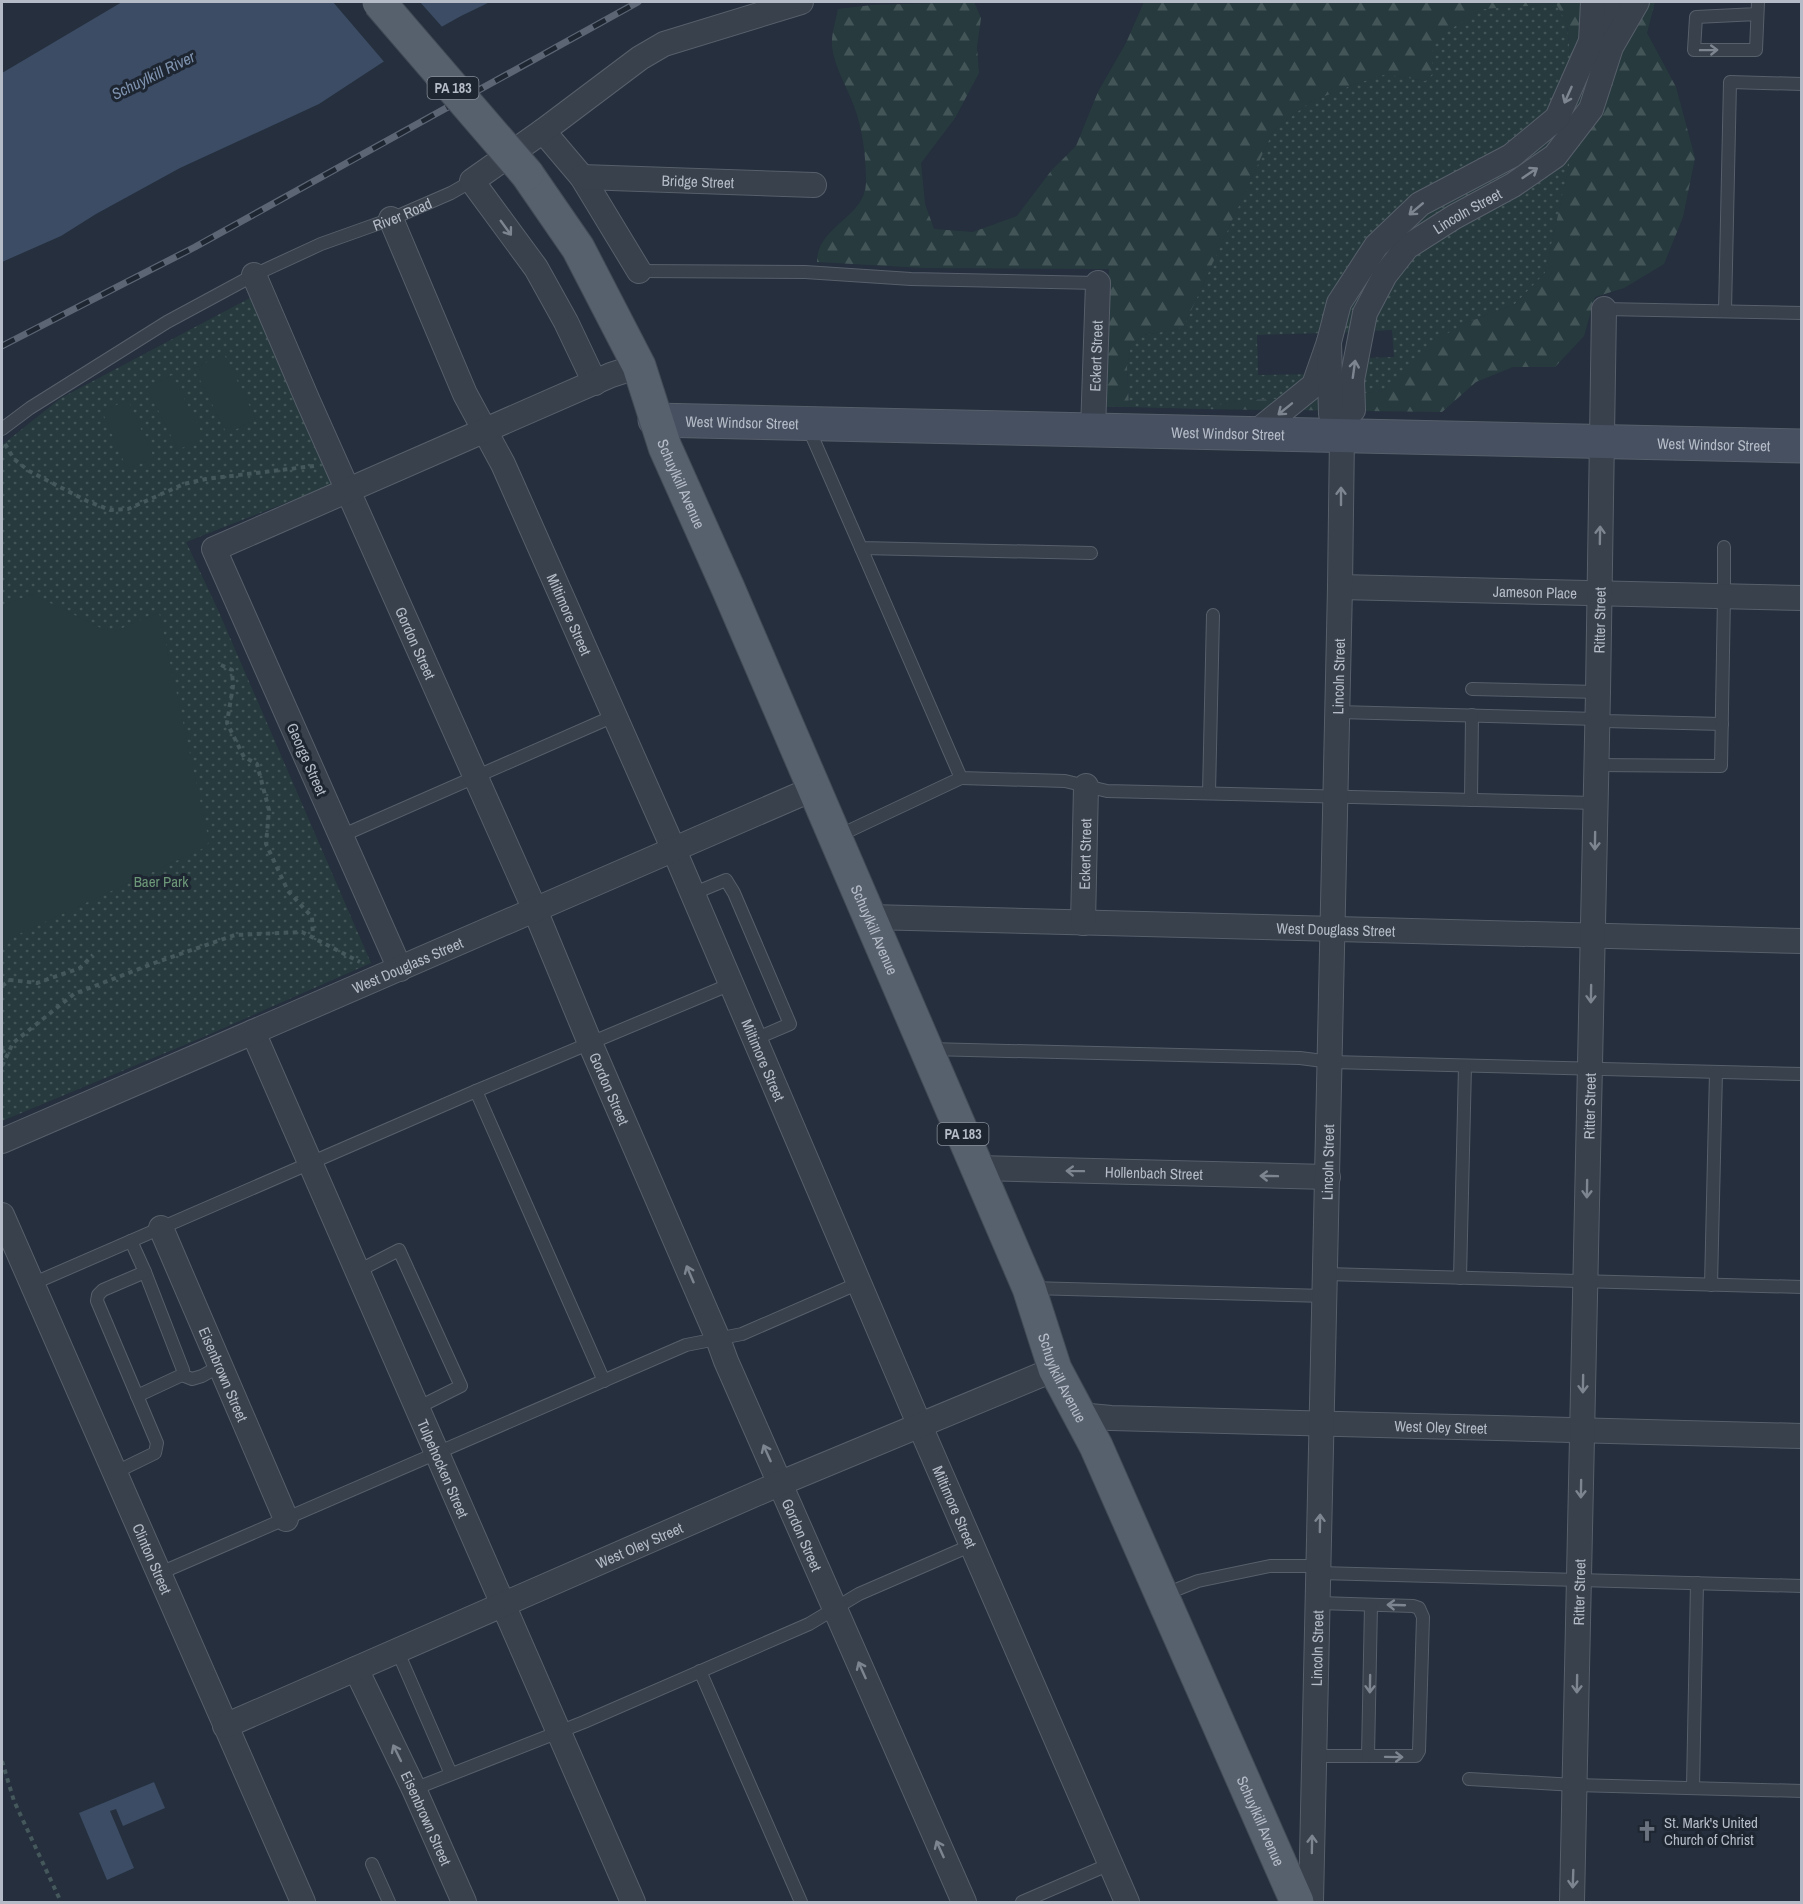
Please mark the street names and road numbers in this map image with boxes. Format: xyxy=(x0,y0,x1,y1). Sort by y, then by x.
road number: PA 183 xyxy=(428,77,478,99)
street label: Bridge Street xyxy=(661,169,735,193)
street label: Lincoln Street xyxy=(1429,182,1506,239)
street label: River Road xyxy=(370,192,435,235)
street label: Eckert Street xyxy=(1084,320,1107,392)
street label: West Windsor Street xyxy=(685,410,799,434)
street label: West Windsor Street xyxy=(1171,421,1285,445)
street label: West Windsor Street xyxy=(1657,432,1771,456)
street label: Schuylkill Avenue xyxy=(653,436,711,532)
street label: Miltimore Street xyxy=(542,570,597,659)
street label: Jameson Place xyxy=(1493,580,1577,603)
street label: Ritter Street xyxy=(1588,586,1610,654)
street label: Gordon Street xyxy=(391,603,441,683)
street label: Lincoln Street xyxy=(1327,638,1349,715)
street label: George Street xyxy=(282,719,333,799)
street label: Eckert Street xyxy=(1073,818,1096,890)
street label: Schuylkill Avenue xyxy=(846,881,904,978)
street label: West Douglass Street xyxy=(1276,917,1396,941)
street label: West Douglass Street xyxy=(349,931,467,998)
street label: Miltimore Street xyxy=(737,1015,791,1105)
street label: Gordon Street xyxy=(585,1049,635,1129)
street label: Ritter Street xyxy=(1578,1072,1600,1140)
road number: PA 183 xyxy=(938,1123,988,1145)
street label: Lincoln Street xyxy=(1316,1123,1339,1200)
street label: Hollenbach Street xyxy=(1105,1161,1204,1184)
street label: Eisenbrown Street xyxy=(194,1323,254,1425)
street label: Schuylkill Avenue xyxy=(1034,1330,1092,1426)
street label: West Oley Street xyxy=(1394,1415,1488,1438)
street label: Tulpehocken Street xyxy=(413,1416,475,1521)
street label: Miltimore Street xyxy=(928,1462,982,1551)
street label: Gordon Street xyxy=(777,1495,828,1575)
street label: West Oley Street xyxy=(592,1517,686,1573)
street label: Clinton Street xyxy=(128,1520,177,1598)
street label: Ritter Street xyxy=(1567,1558,1590,1625)
street label: Lincoln Street xyxy=(1305,1609,1328,1686)
street label: Eisenbrown Street xyxy=(396,1767,457,1869)
street label: Schuylkill Avenue xyxy=(1232,1772,1290,1869)

